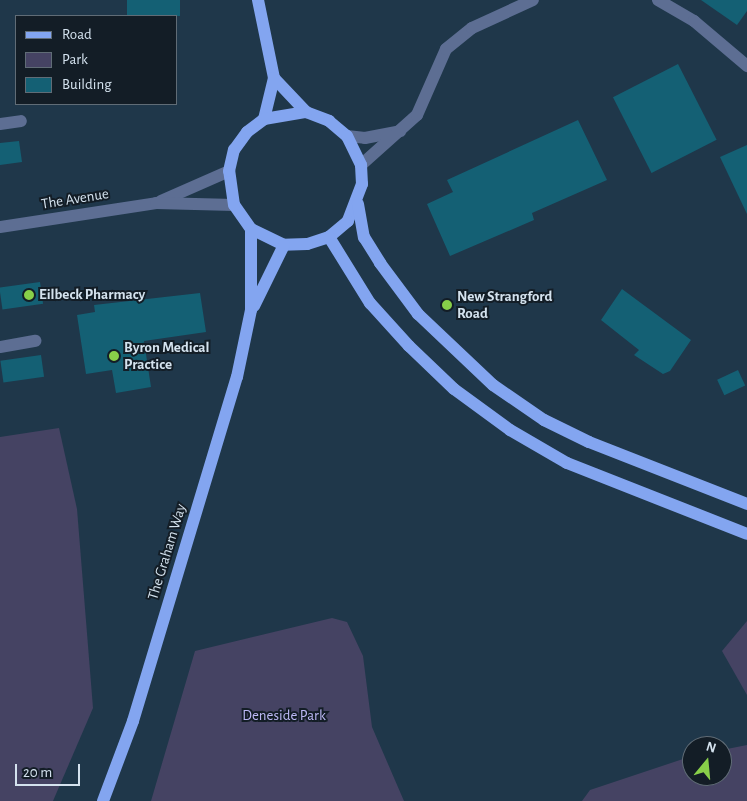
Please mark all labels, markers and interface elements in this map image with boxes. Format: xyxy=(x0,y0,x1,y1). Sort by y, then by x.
legend xyxy=(15,15,178,105)
text: Road xyxy=(62,27,92,42)
text: Park xyxy=(62,52,88,67)
text: Building xyxy=(62,77,112,92)
street label: The Avenue xyxy=(40,185,110,213)
place label: Eilbeck Pharmacy xyxy=(39,286,145,304)
place label: New Strangford Road xyxy=(457,287,552,322)
marker: Eilbeck Pharmacy xyxy=(23,289,35,301)
marker: New Strangford Road xyxy=(441,299,453,311)
place label: Byron Medical Practice xyxy=(124,338,210,373)
marker: Byron Medical Practice xyxy=(108,350,120,362)
street label: The Graham Way xyxy=(144,502,190,602)
park label: Deneside Park xyxy=(242,707,326,725)
north arrow xyxy=(682,736,732,786)
text: N xyxy=(704,739,718,756)
scale bar xyxy=(18,754,82,786)
text: 20 m xyxy=(23,765,52,780)

